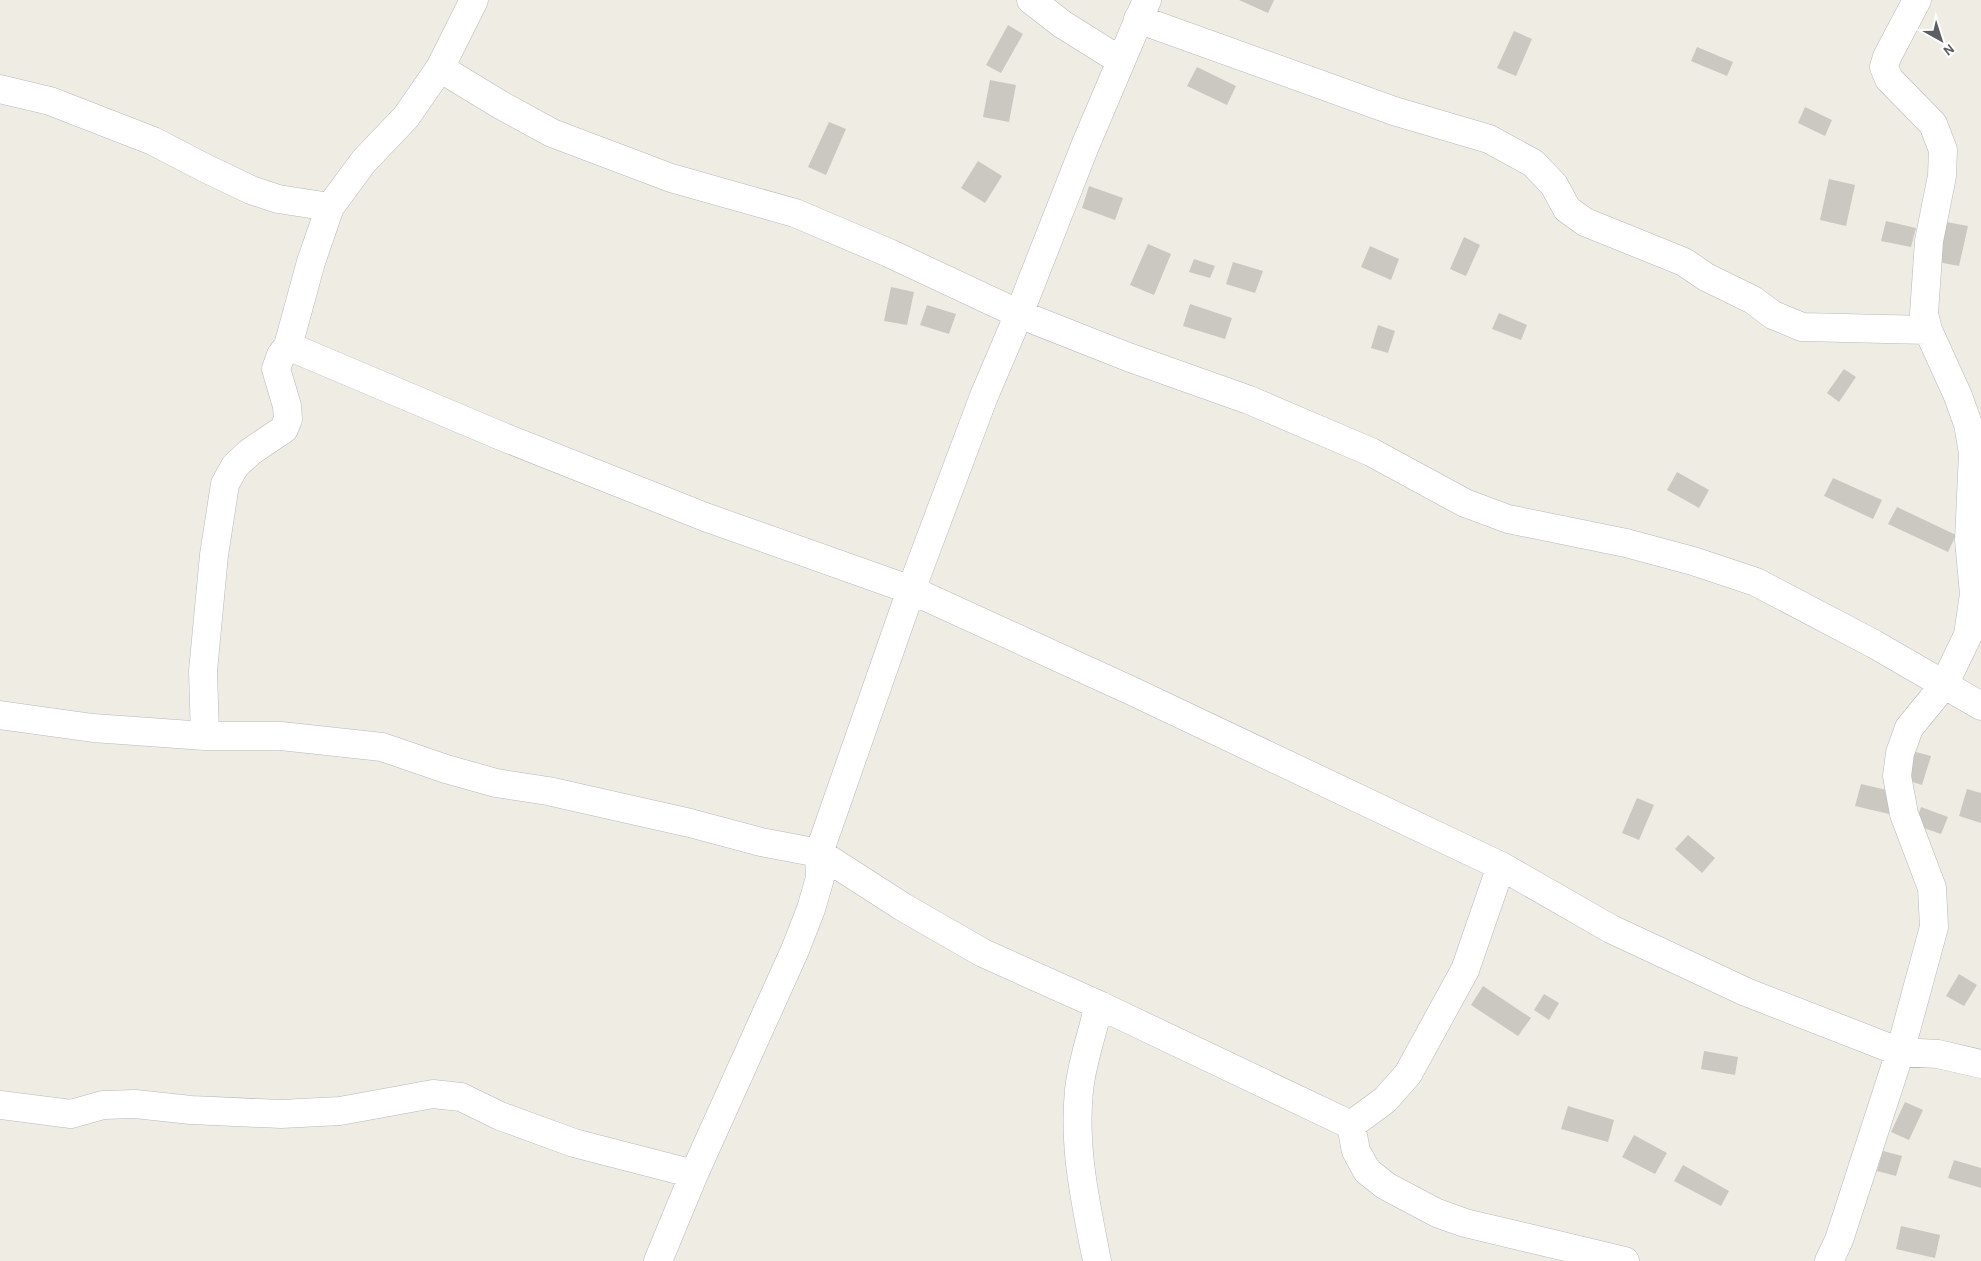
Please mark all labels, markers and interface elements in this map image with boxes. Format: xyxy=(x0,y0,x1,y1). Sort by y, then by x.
north arrow xyxy=(1916,15,1966,65)
text: N xyxy=(1940,41,1957,58)

